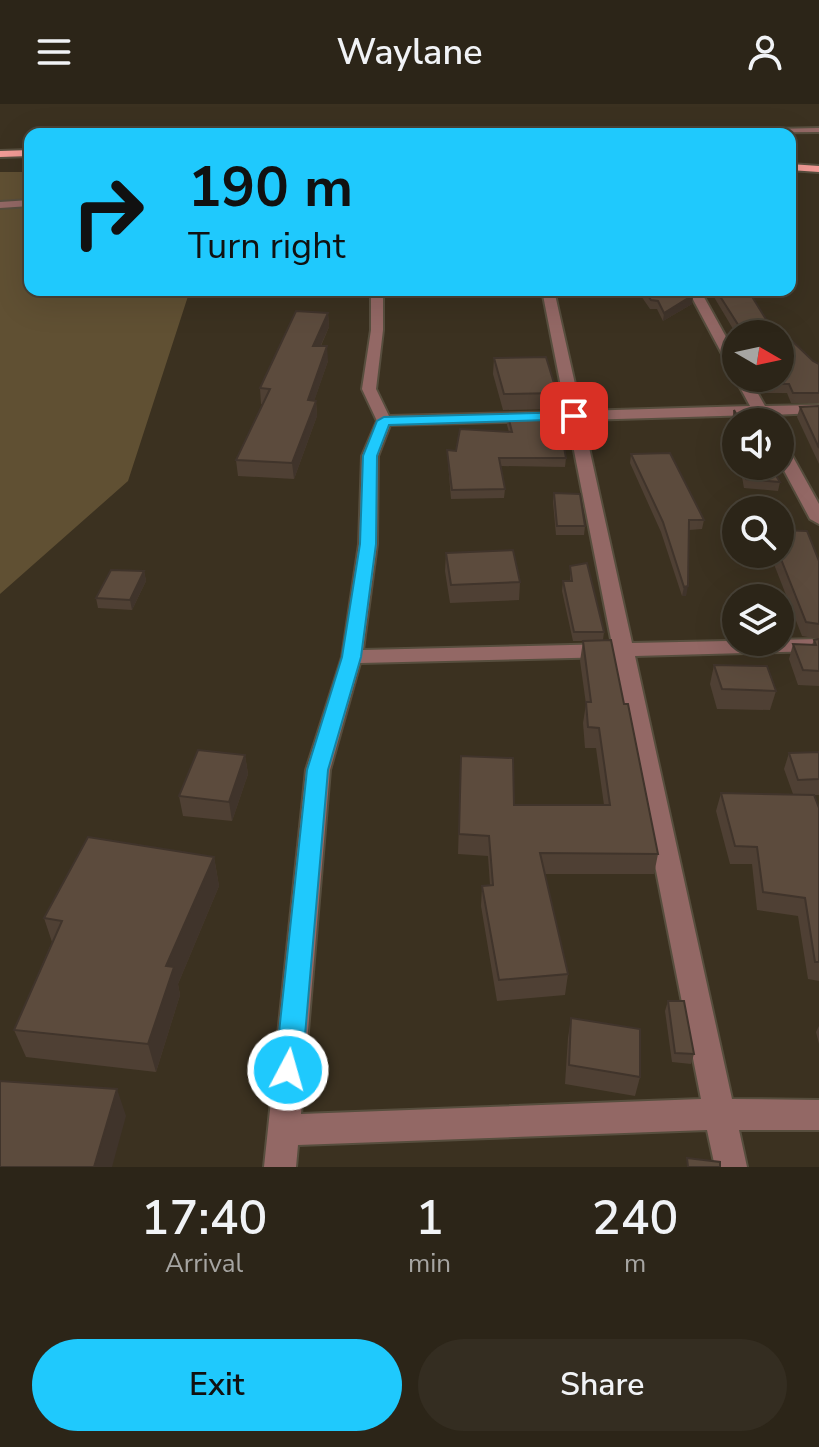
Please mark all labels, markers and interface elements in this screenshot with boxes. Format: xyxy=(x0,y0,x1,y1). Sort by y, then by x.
text: Waylane xyxy=(336,28,483,77)
icon: menu xyxy=(32,30,76,74)
icon: person xyxy=(743,30,787,74)
text: 190 m xyxy=(188,149,353,226)
icon: right xyxy=(56,160,160,264)
text: Turn right xyxy=(188,222,345,271)
north arrow xyxy=(722,320,794,392)
map controls xyxy=(722,320,794,656)
pin xyxy=(540,382,608,450)
icon: arrive xyxy=(552,394,596,438)
button: sound xyxy=(722,408,794,480)
button: search xyxy=(722,496,794,568)
button: layers xyxy=(722,584,794,656)
position arrow xyxy=(246,1028,330,1112)
text: 17:40 xyxy=(141,1185,267,1251)
text: 1 xyxy=(415,1185,444,1251)
text: 240 xyxy=(592,1185,678,1251)
text: Arrival xyxy=(165,1246,243,1281)
text: min xyxy=(408,1246,451,1281)
text: m xyxy=(624,1246,646,1281)
button: Exit xyxy=(32,1339,402,1431)
button: Share xyxy=(418,1339,787,1431)

